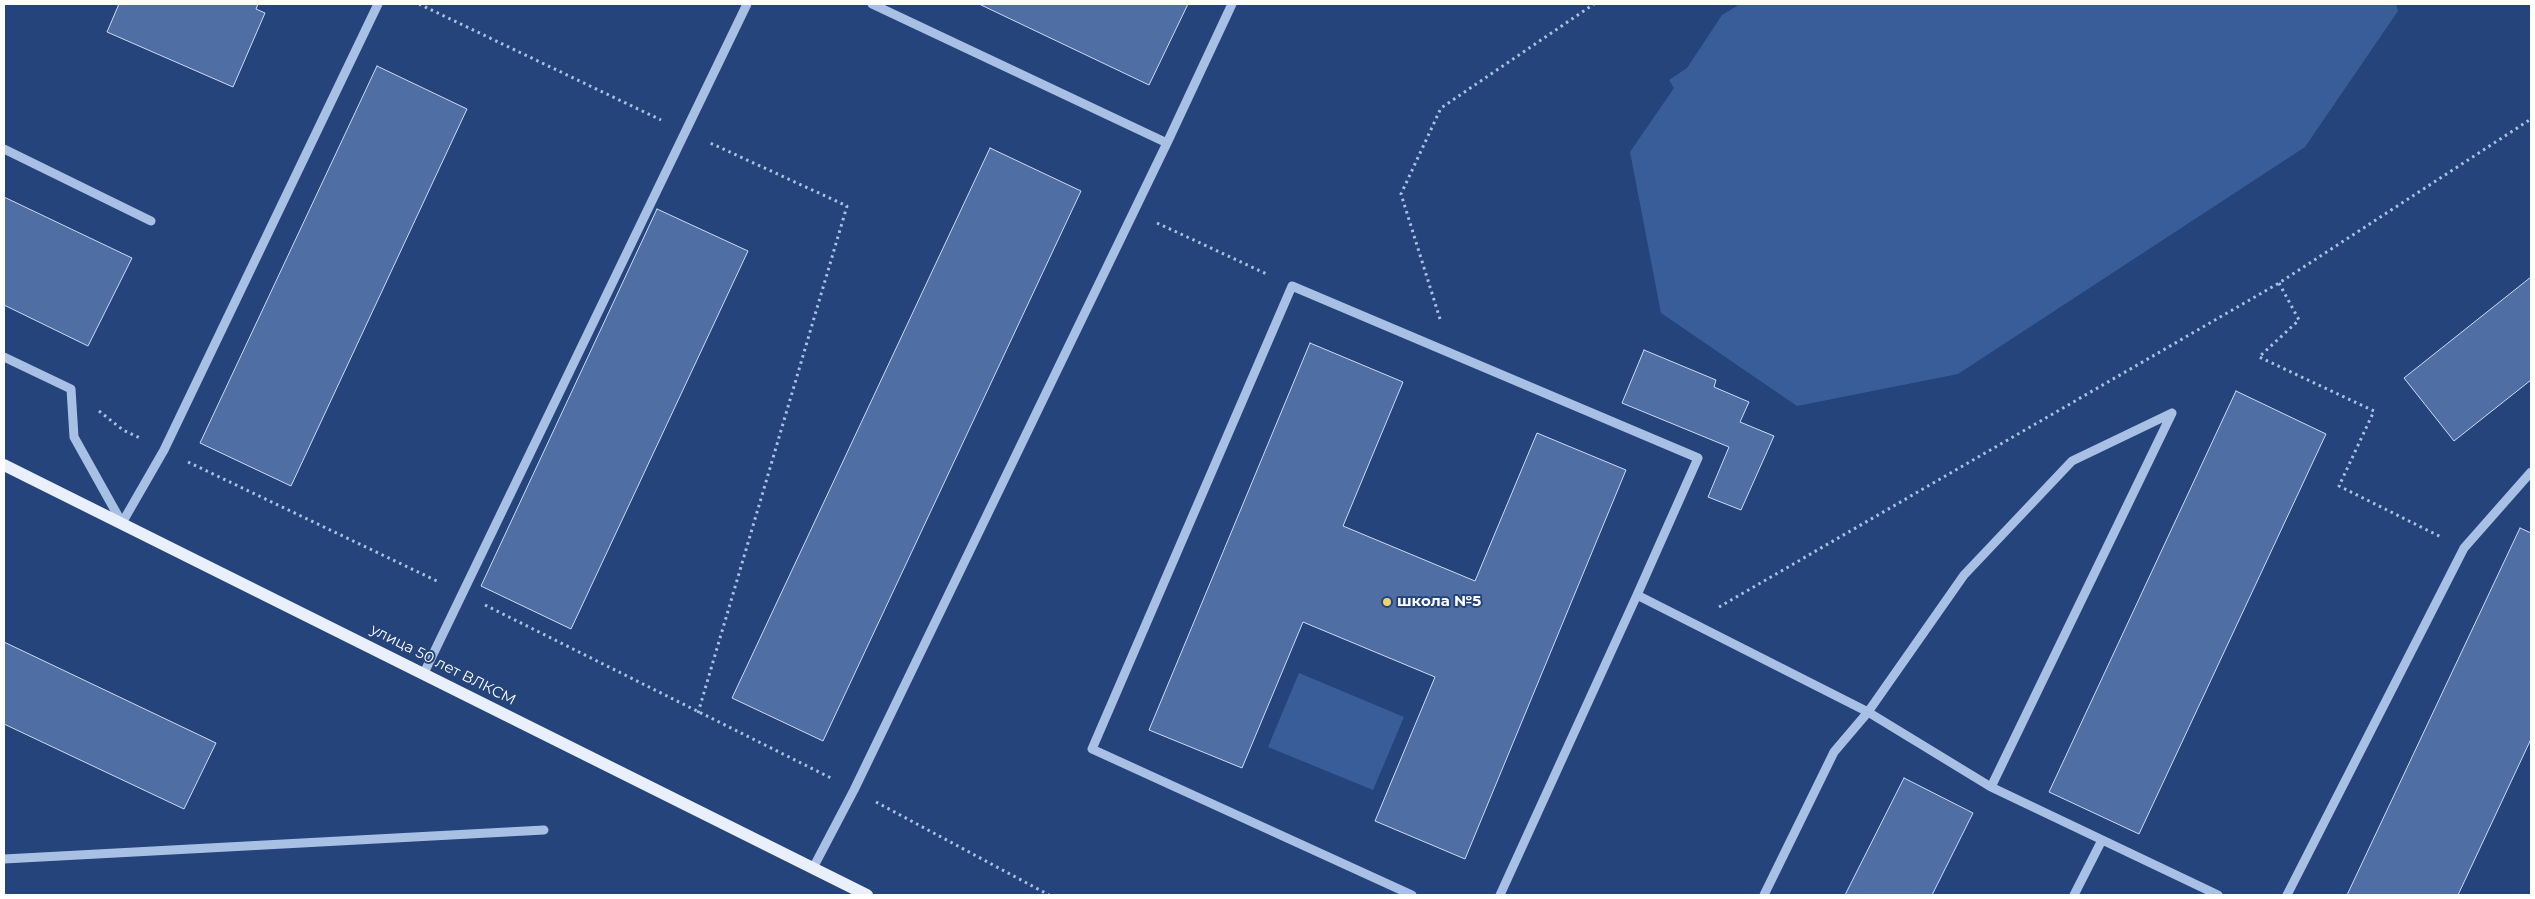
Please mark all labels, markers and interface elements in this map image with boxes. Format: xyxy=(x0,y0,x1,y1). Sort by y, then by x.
place label: школа №5 xyxy=(1397,593,1481,611)
marker: школа №5 xyxy=(1381,596,1393,608)
street label: улица 50 лет ВЛКСМ xyxy=(367,620,519,710)

